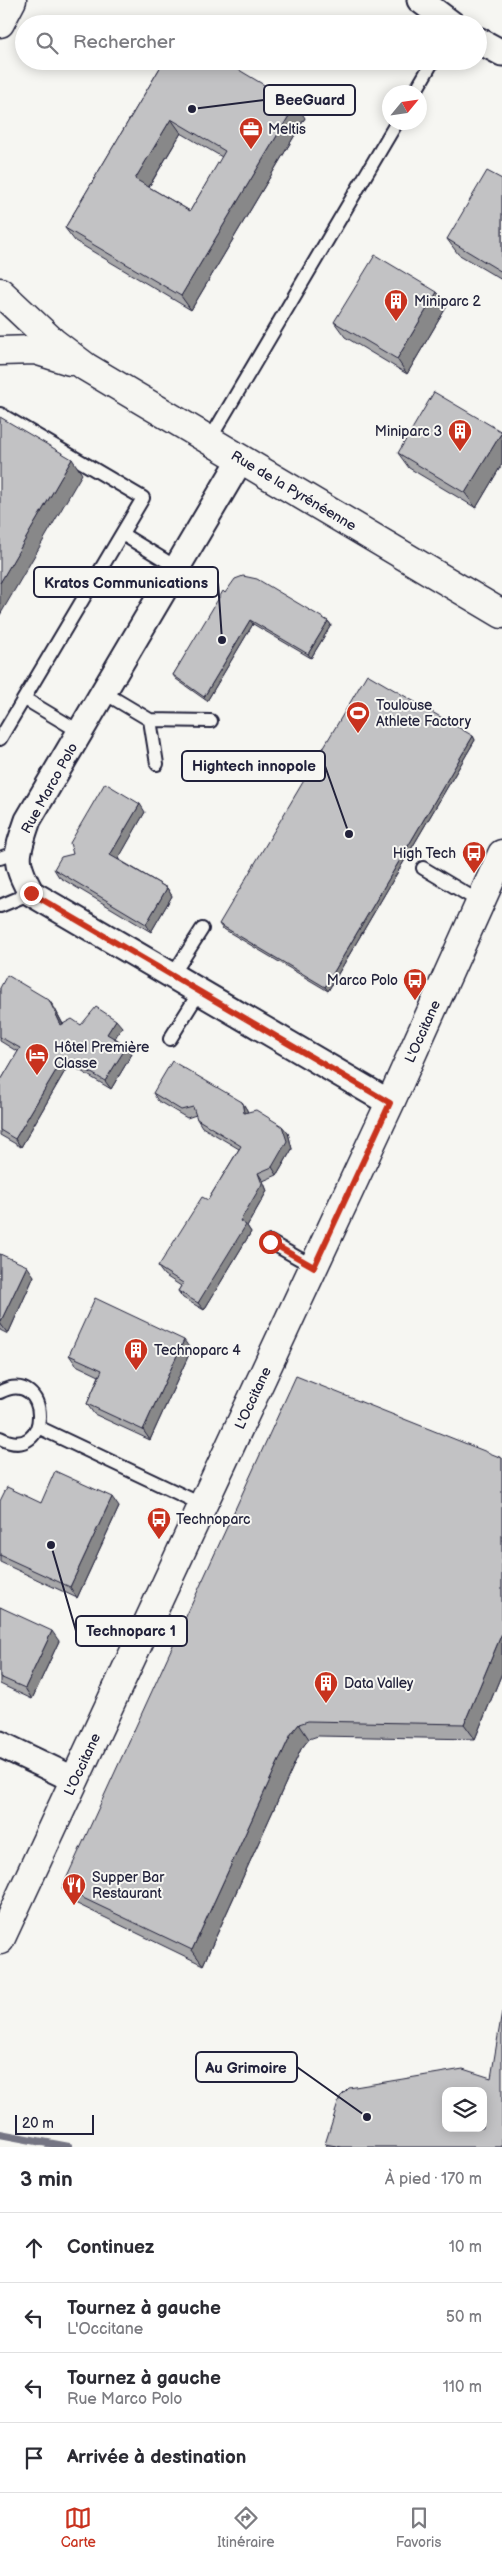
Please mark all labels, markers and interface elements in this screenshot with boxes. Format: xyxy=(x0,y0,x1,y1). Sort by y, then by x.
search box xyxy=(15,15,487,70)
icon: search xyxy=(33,29,61,57)
text: Rechercher xyxy=(73,31,175,54)
callout: BeeGuard xyxy=(264,85,355,115)
north arrow xyxy=(382,85,427,130)
text: BeeGuard xyxy=(275,91,345,110)
office icon: Meltis xyxy=(238,116,264,150)
place label: Meltis xyxy=(268,121,306,138)
building icon: Miniparc 2 xyxy=(383,288,409,322)
place label: Miniparc 2 xyxy=(414,293,482,310)
building icon: Miniparc 3 xyxy=(447,418,473,452)
place label: Miniparc 3 xyxy=(375,423,442,440)
street label: Rue de la Pyrénéenne xyxy=(228,447,359,535)
callout: Kratos Communications xyxy=(34,567,218,597)
text: Kratos Communications xyxy=(44,574,208,593)
place label: Toulouse Athlete Factory xyxy=(376,697,472,730)
sports icon: Toulouse Athlete Factory xyxy=(345,700,371,734)
street label: Rue Marco Polo xyxy=(18,740,81,837)
callout: Hightech innopole xyxy=(182,751,325,781)
text: Hightech innopole xyxy=(192,757,316,776)
bus stop icon: High Tech xyxy=(461,840,487,874)
place label: High Tech xyxy=(393,845,456,862)
route end xyxy=(20,882,43,905)
bus stop icon: Marco Polo xyxy=(402,967,428,1001)
place label: Marco Polo xyxy=(327,972,398,989)
street label: L'Occitane xyxy=(401,998,444,1065)
place label: Hôtel Première Classe xyxy=(54,1039,149,1072)
hotel icon: Hôtel Première Classe xyxy=(24,1042,50,1076)
route start xyxy=(259,1231,282,1254)
building icon: Technoparc 4 xyxy=(123,1337,149,1371)
place label: Technoparc 4 xyxy=(154,1342,241,1359)
street label: L'Occitane xyxy=(231,1364,275,1432)
bus stop icon: Technoparc xyxy=(146,1506,172,1540)
place label: Technoparc xyxy=(176,1511,251,1528)
callout: Technoparc 1 xyxy=(76,1616,187,1646)
text: Technoparc 1 xyxy=(86,1622,176,1641)
building icon: Data Valley xyxy=(313,1670,339,1704)
place label: Data Valley xyxy=(344,1675,414,1692)
street label: L'Occitane xyxy=(61,1731,104,1798)
place label: Supper Bar Restaurant xyxy=(92,1869,165,1902)
restaurant icon: Supper Bar Restaurant xyxy=(61,1872,87,1906)
callout: Au Grimoire xyxy=(196,2052,297,2082)
text: Au Grimoire xyxy=(204,2059,287,2078)
map controls xyxy=(442,2087,487,2132)
button: layers xyxy=(442,2087,487,2132)
scale bar xyxy=(15,2112,94,2135)
text: 20 m xyxy=(22,2115,54,2132)
text: 3 min xyxy=(20,2167,73,2192)
text: À pied · 170 m xyxy=(385,2170,482,2189)
icon: ahead xyxy=(20,2234,48,2262)
text: Continuez xyxy=(67,2236,154,2259)
text: 10 m xyxy=(449,2238,482,2257)
text: Tournez à gauche xyxy=(67,2297,221,2320)
icon: left xyxy=(20,2304,48,2332)
text: 50 m xyxy=(446,2308,482,2327)
text: L'Occitane xyxy=(67,2320,143,2339)
text: Tournez à gauche xyxy=(67,2367,221,2390)
icon: left xyxy=(20,2374,48,2402)
text: 110 m xyxy=(443,2378,482,2397)
text: Rue Marco Polo xyxy=(67,2390,182,2409)
icon: arrive xyxy=(20,2444,48,2472)
text: Arrivée à destination xyxy=(67,2446,246,2469)
tab: Carte xyxy=(61,2504,96,2551)
tab: Itinéraire xyxy=(217,2504,274,2551)
tab: Favoris xyxy=(396,2504,441,2551)

